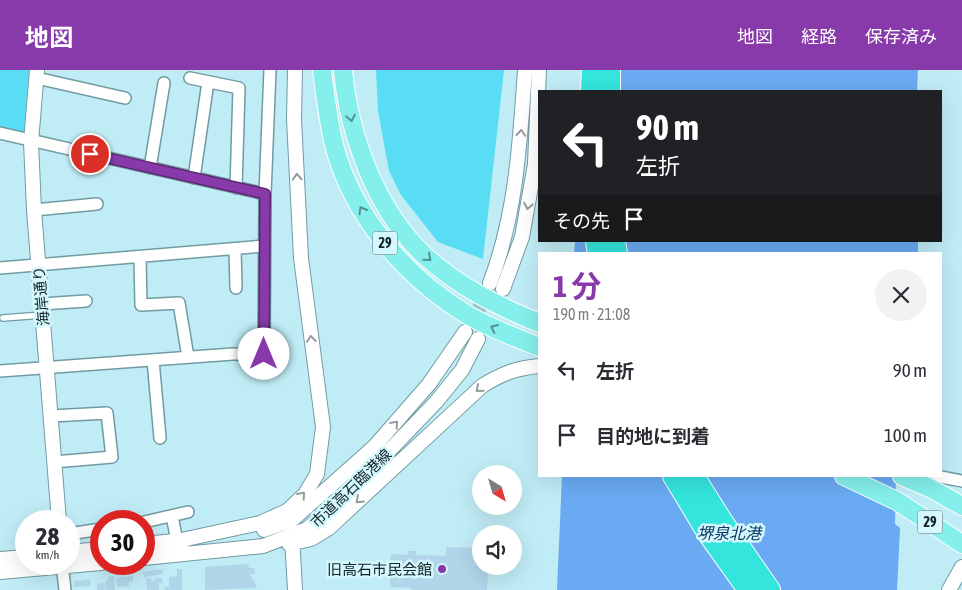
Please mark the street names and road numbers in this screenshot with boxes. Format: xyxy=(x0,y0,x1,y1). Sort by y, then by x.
road number: 29 xyxy=(372,232,398,254)
street label: 海岸通り xyxy=(30,265,52,327)
street label: 市道高石臨港線 xyxy=(307,445,395,531)
road number: 29 xyxy=(918,511,942,534)

